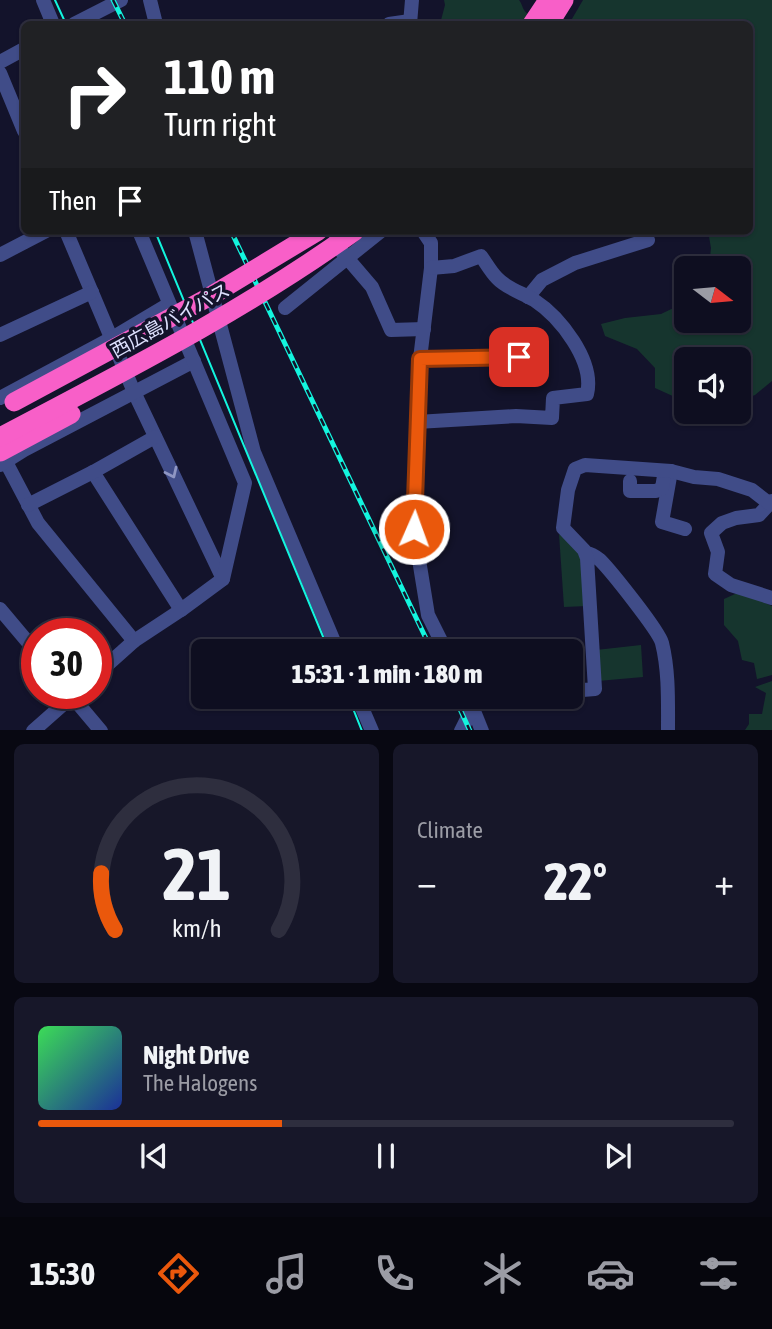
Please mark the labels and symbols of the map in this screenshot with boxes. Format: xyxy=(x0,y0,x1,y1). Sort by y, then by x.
north arrow xyxy=(674,256,751,332)
street label: 西広島バイパス xyxy=(107,278,233,362)
pin xyxy=(489,327,549,387)
one-way arrow xyxy=(164,466,178,478)
position arrow xyxy=(377,492,451,566)
speed limit sign: 30 xyxy=(21,618,112,709)

